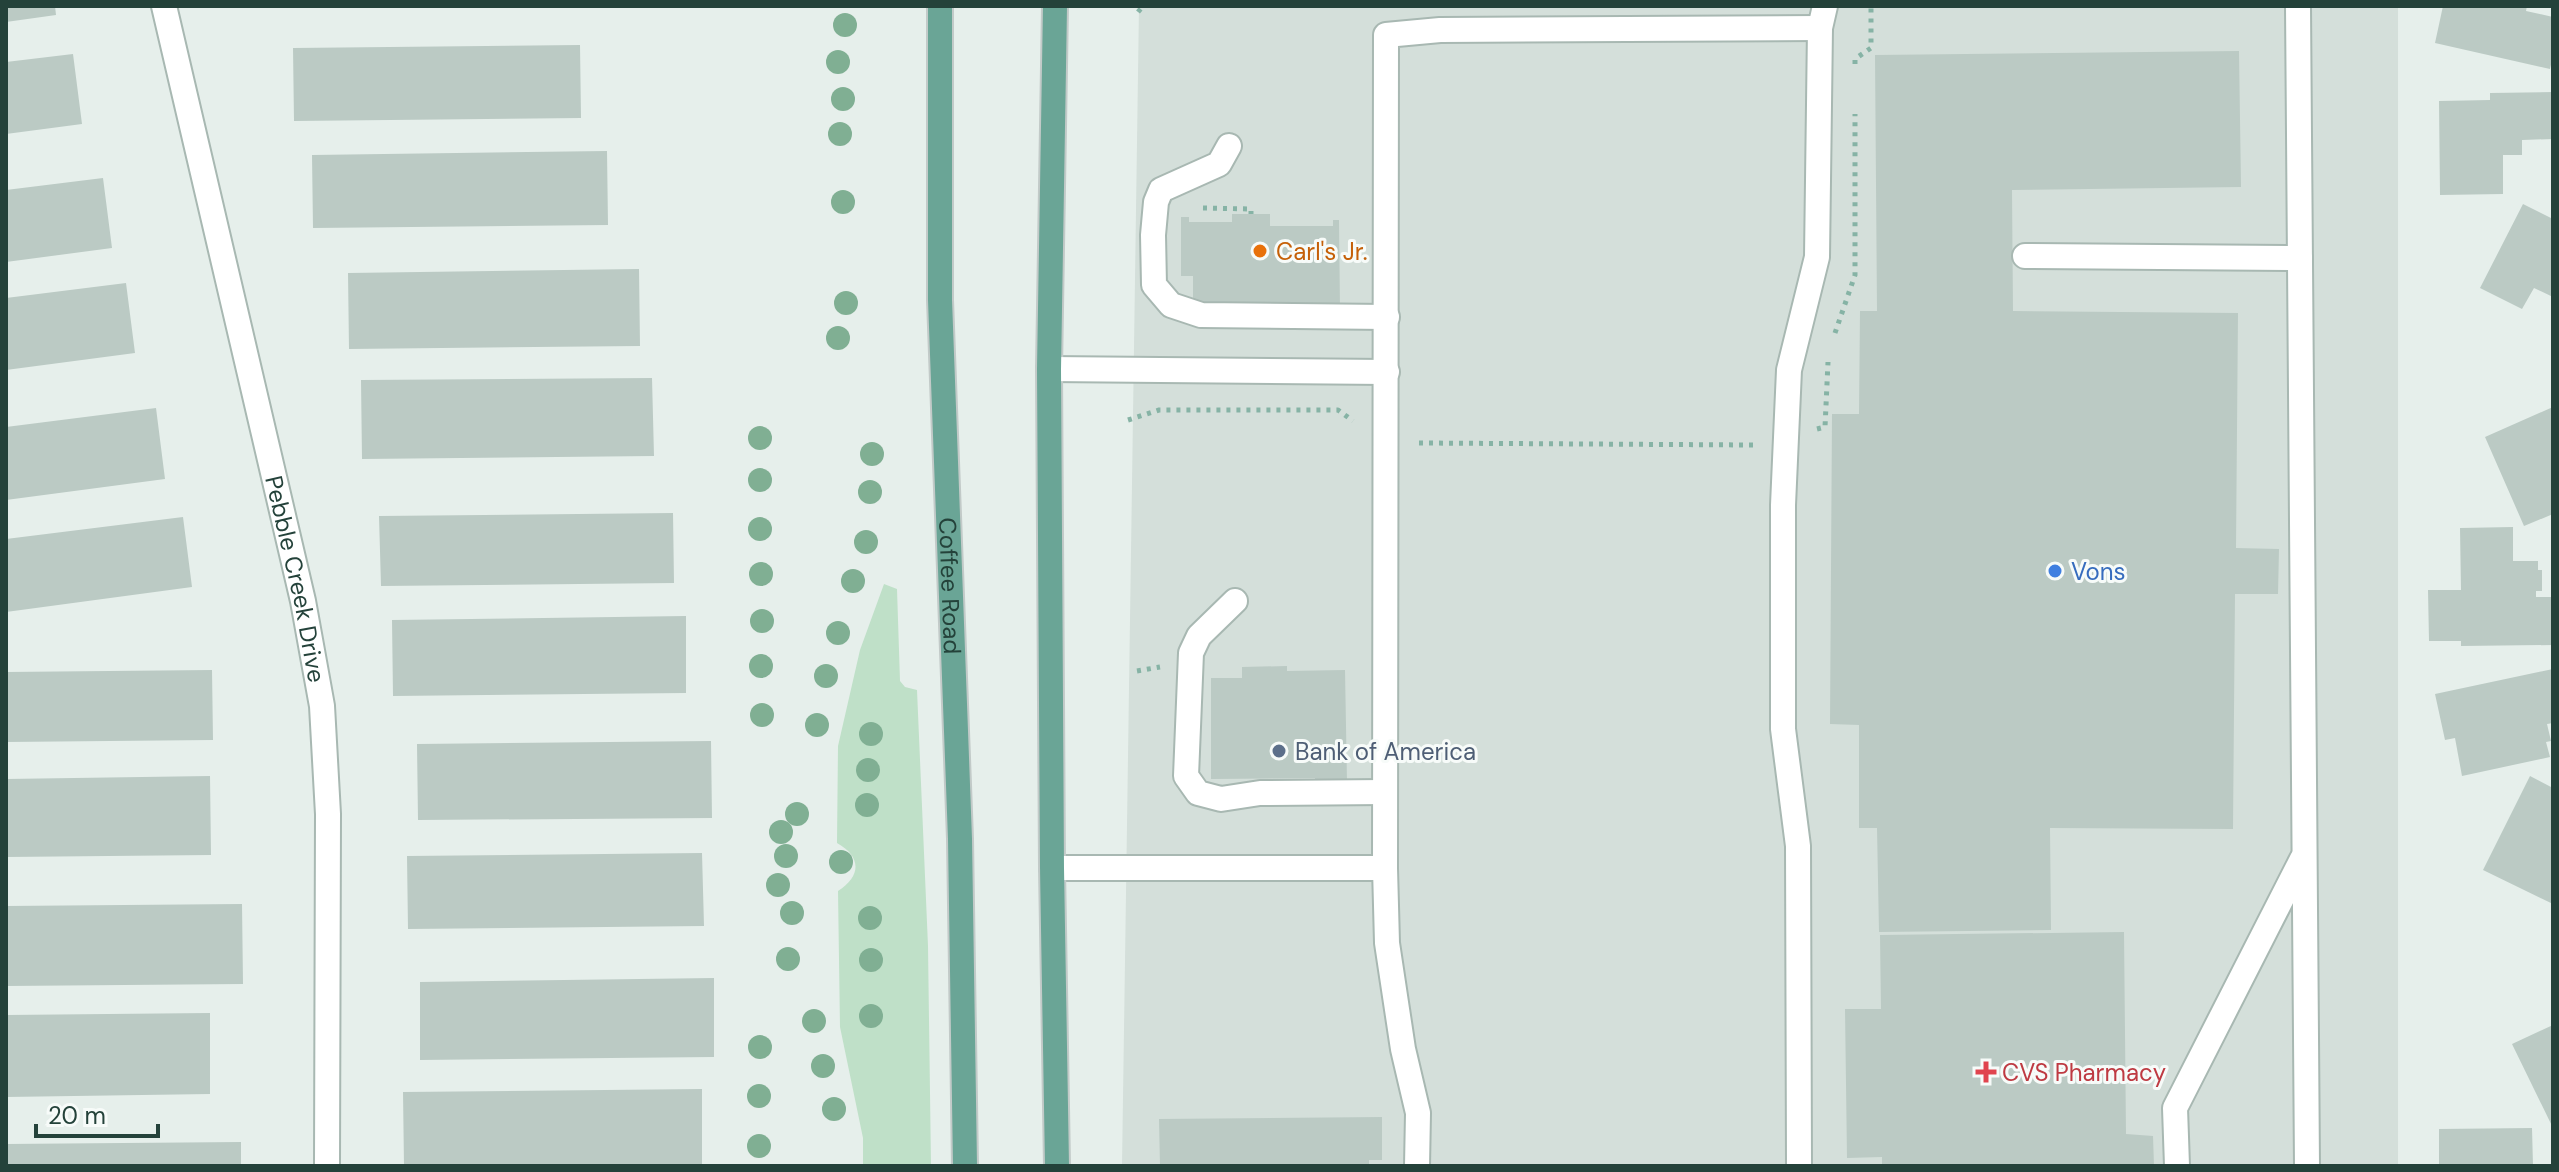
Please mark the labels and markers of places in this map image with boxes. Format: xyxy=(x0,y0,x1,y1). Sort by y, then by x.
place label: Carl's Jr. xyxy=(1276,236,1367,267)
marker: Carl's Jr. xyxy=(1251,242,1269,260)
place label: Vons xyxy=(2071,556,2126,587)
marker: Vons xyxy=(2046,562,2064,580)
place label: Bank of America xyxy=(1295,736,1476,767)
marker: Bank of America xyxy=(1270,742,1288,760)
place label: CVS Pharmacy xyxy=(2002,1057,2166,1088)
marker: CVS Pharmacy xyxy=(1977,1063,1995,1081)

